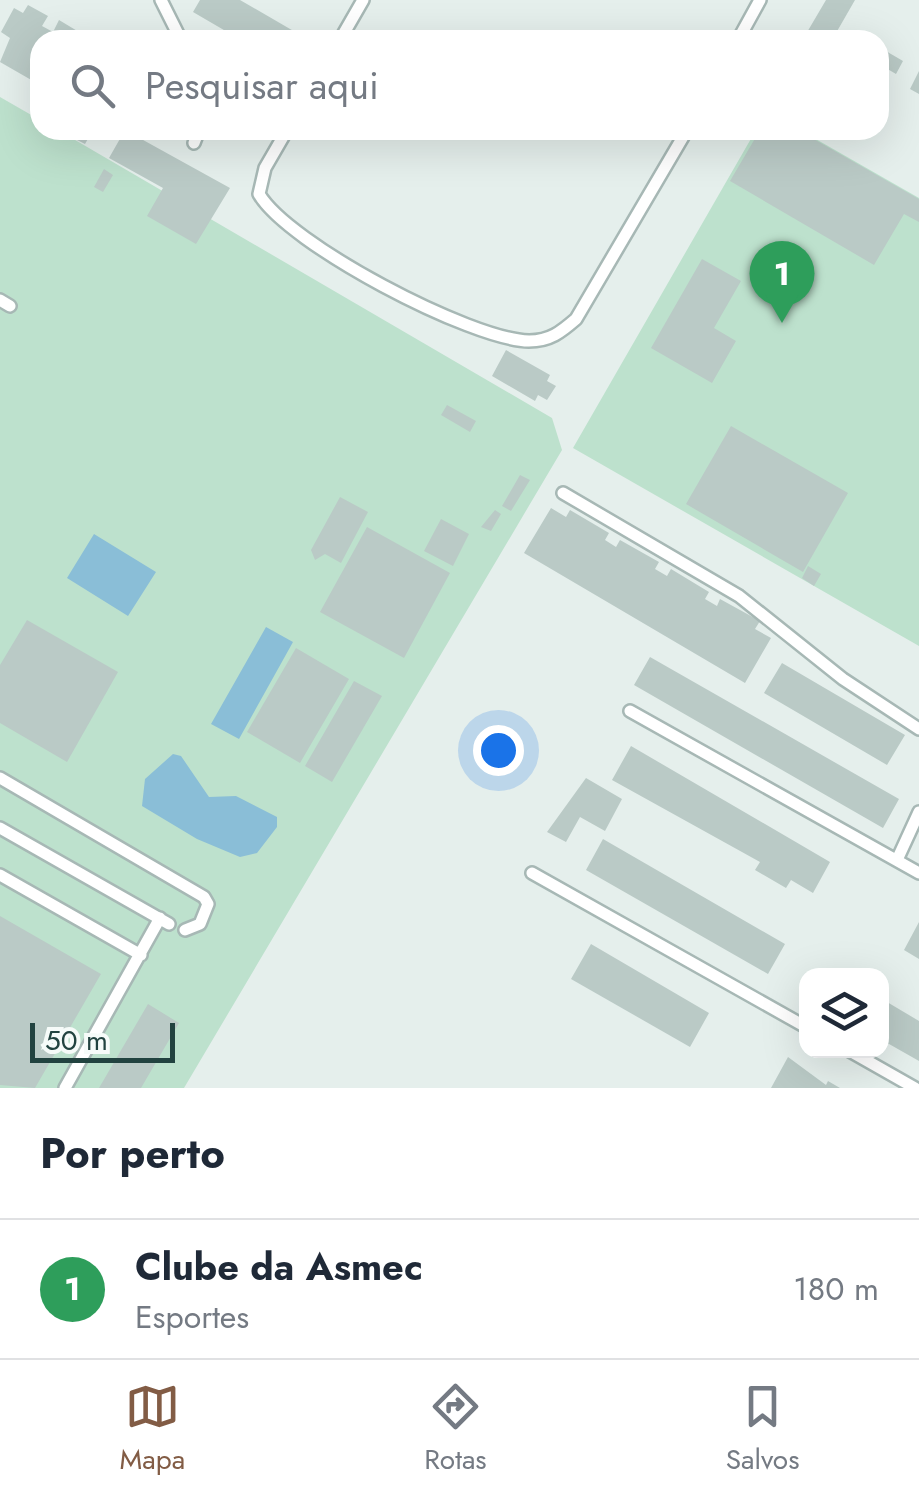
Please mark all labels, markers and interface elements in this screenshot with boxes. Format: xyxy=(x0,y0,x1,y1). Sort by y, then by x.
search box xyxy=(30,30,889,140)
icon: search xyxy=(65,58,120,113)
text: Pesquisar aqui xyxy=(145,58,379,113)
pin: 1 xyxy=(750,240,814,323)
your location xyxy=(473,725,524,776)
map controls xyxy=(799,968,889,1058)
button: layers xyxy=(799,968,889,1058)
scale bar xyxy=(30,1018,175,1062)
text: 50 m xyxy=(45,1020,108,1061)
text: Por perto xyxy=(40,1123,225,1184)
text: Clube da Asmec xyxy=(135,1239,423,1294)
text: 1 xyxy=(64,1266,81,1312)
text: 180 m xyxy=(793,1266,879,1312)
text: Esportes xyxy=(135,1294,249,1340)
tab: Mapa xyxy=(120,1379,185,1480)
tab: Rotas xyxy=(424,1379,487,1480)
tab: Salvos xyxy=(726,1379,799,1480)

